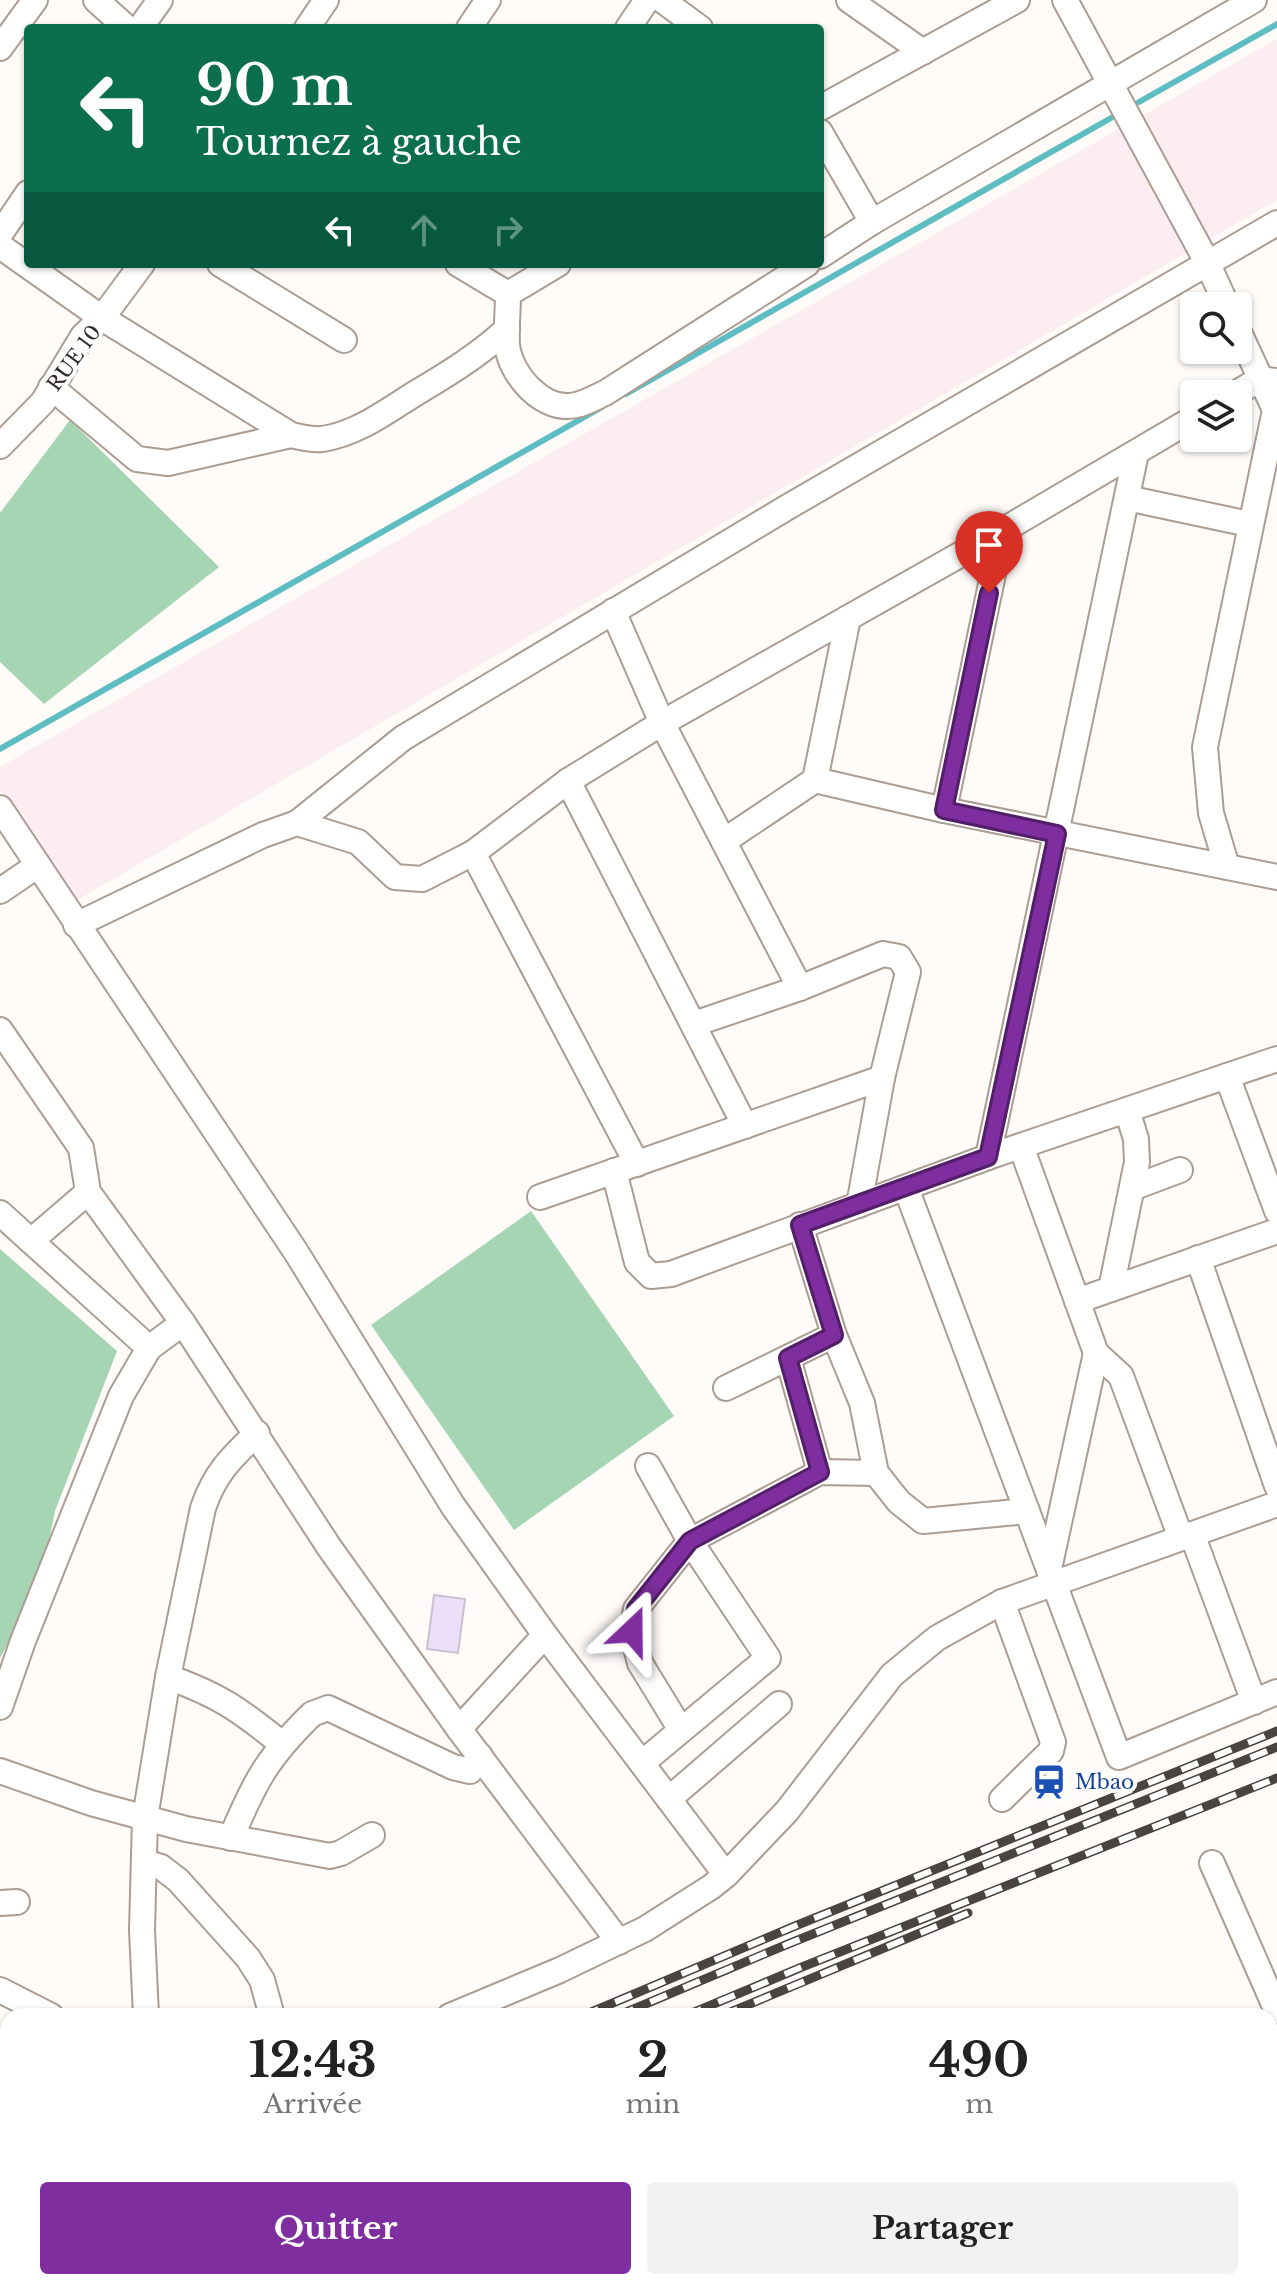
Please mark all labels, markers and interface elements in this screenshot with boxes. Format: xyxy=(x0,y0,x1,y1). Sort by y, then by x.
text: 90 m xyxy=(196,51,353,120)
icon: left xyxy=(64,56,168,160)
text: Tournez à gauche xyxy=(196,120,522,165)
icon: left xyxy=(318,208,362,252)
icon: ahead xyxy=(402,208,446,252)
icon: right xyxy=(486,208,530,252)
map controls xyxy=(1180,292,1252,452)
button: search xyxy=(1180,292,1252,364)
street label: RUE 10 xyxy=(42,320,106,396)
button: layers xyxy=(1180,380,1252,452)
pin xyxy=(955,511,1023,593)
icon: arrive xyxy=(967,523,1011,567)
position arrow xyxy=(590,1589,674,1673)
station icon: Mbao xyxy=(1030,1763,1068,1801)
place label: Mbao xyxy=(1075,1770,1134,1794)
text: 12:43 xyxy=(249,2030,377,2090)
text: 2 xyxy=(637,2030,669,2090)
text: 490 xyxy=(929,2030,1029,2090)
text: Arrivée xyxy=(263,2088,362,2120)
text: min xyxy=(626,2088,680,2120)
text: m xyxy=(965,2088,993,2120)
button: Quitter xyxy=(40,2182,631,2274)
button: Partager xyxy=(647,2182,1238,2274)

